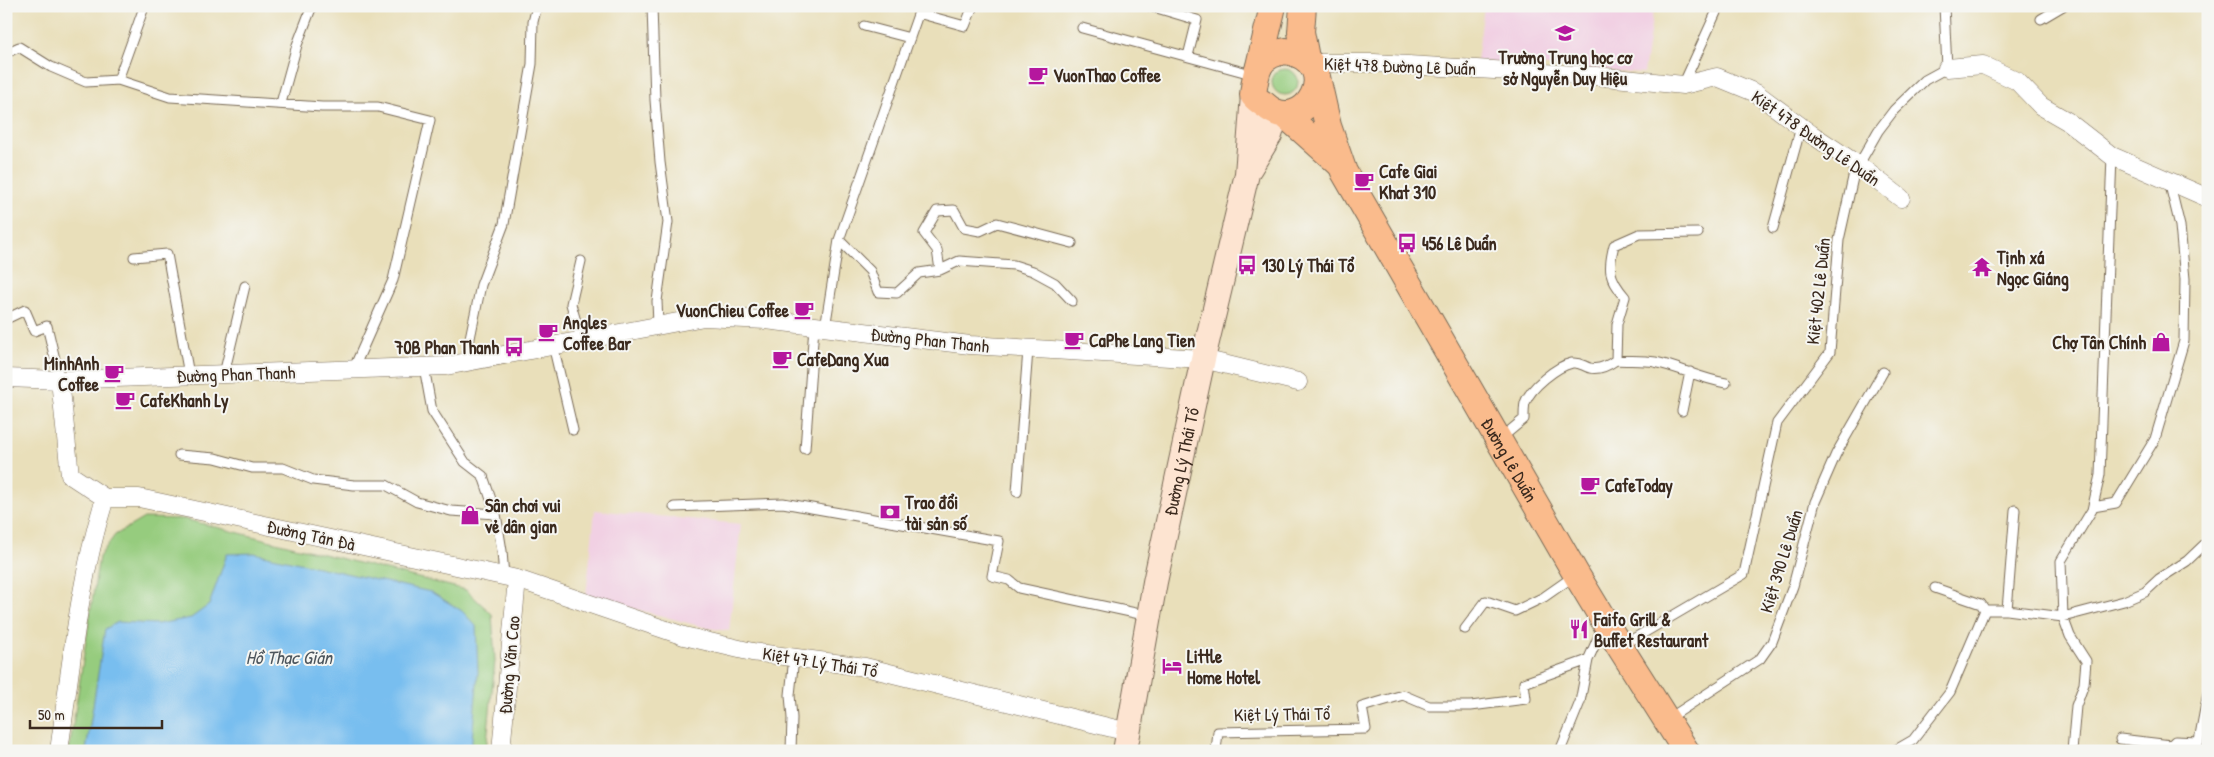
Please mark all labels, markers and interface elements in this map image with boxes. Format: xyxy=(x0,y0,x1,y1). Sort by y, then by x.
school or university icon: Trường Trung học cơ sở Nguyễn Duy Hiệu xyxy=(1554,22,1576,44)
place label: Trường Trung học cơ sở Nguyễn Duy Hiệu xyxy=(1497,45,1633,92)
street label: Kiệt 478 Đường Lê Duẩn xyxy=(1324,51,1476,81)
place label: VuonThao Coffee xyxy=(1053,63,1162,88)
cafe icon: VuonThao Coffee xyxy=(1027,64,1049,86)
street label: Kiệt 478 Đường Lê Duẩn xyxy=(1747,84,1885,192)
place label: Cafe Giai Khat 310 xyxy=(1379,159,1437,205)
cafe icon: Cafe Giai Khat 310 xyxy=(1353,170,1375,192)
place label: 456 Lê Duẩn xyxy=(1422,231,1497,256)
bus stop icon: 456 Lê Duẩn xyxy=(1396,232,1418,254)
street label: Kiệt 402 Lê Duẩn xyxy=(1800,236,1836,346)
place label: Tịnh xá Ngọc Giáng xyxy=(1996,245,2069,292)
place label: 130 Lý Thái Tổ xyxy=(1262,253,1355,279)
bus stop icon: 130 Lý Thái Tổ xyxy=(1236,254,1258,276)
temple icon: Tịnh xá Ngọc Giáng xyxy=(1971,256,1993,278)
place label: VuonChieu Coffee xyxy=(675,298,790,323)
cafe icon: VuonChieu Coffee xyxy=(793,299,815,321)
place label: Angles Coffee Bar xyxy=(563,310,631,356)
cafe icon: Angles Coffee Bar xyxy=(537,321,559,343)
street label: Đường Phan Thanh xyxy=(870,321,991,359)
place label: CaPhe Lang Tien xyxy=(1089,328,1195,354)
cafe icon: CaPhe Lang Tien xyxy=(1063,329,1085,351)
place label: Chợ Tân Chính xyxy=(2052,330,2146,355)
shop icon: Chợ Tân Chính xyxy=(2150,331,2172,353)
place label: 70B Phan Thanh xyxy=(393,335,499,360)
bus stop icon: 70B Phan Thanh xyxy=(503,336,525,358)
place label: CafeDang Xua xyxy=(797,347,889,373)
cafe icon: CafeDang Xua xyxy=(771,348,793,370)
place label: MinhAnh Coffee xyxy=(44,351,100,397)
street label: Đường Phan Thanh xyxy=(176,359,296,389)
cafe icon: MinhAnh Coffee xyxy=(103,362,125,384)
place label: CafeKhanh Ly xyxy=(140,388,229,414)
cafe icon: CafeKhanh Ly xyxy=(114,389,136,411)
street label: Đường Lý Thái Tổ xyxy=(1157,405,1205,518)
street label: Đường Lê Duẩn xyxy=(1476,413,1544,506)
place label: CafeToday xyxy=(1605,473,1673,499)
cafe icon: CafeToday xyxy=(1579,474,1601,496)
place label: Trao đổi tài sản số xyxy=(904,490,969,536)
place label: Sân chơi vui vẻ dân gian xyxy=(484,493,561,540)
bank icon: Trao đổi tài sản số xyxy=(879,501,901,523)
shop icon: Sân chơi vui vẻ dân gian xyxy=(459,504,481,526)
street label: Kiệt 390 Lê Duẩn xyxy=(1753,506,1809,616)
street label: Đường Tản Đà xyxy=(265,513,357,557)
place label: Faifo Grill & Buffet Restaurant xyxy=(1593,607,1709,653)
street label: Đường Văn Cao xyxy=(492,615,526,715)
restaurant icon: Faifo Grill & Buffet Restaurant xyxy=(1568,618,1590,640)
street label: Kiệt 47 Lý Thái Tổ xyxy=(761,641,879,683)
water label: Hồ Thạc Gián xyxy=(246,644,334,670)
place label: Little Home Hotel xyxy=(1187,644,1261,690)
hotel icon: Little Home Hotel xyxy=(1161,655,1183,677)
scale bar xyxy=(30,697,162,729)
street label: Kiệt Lý Thái Tổ xyxy=(1234,701,1330,727)
text: 50 m xyxy=(38,704,65,725)

